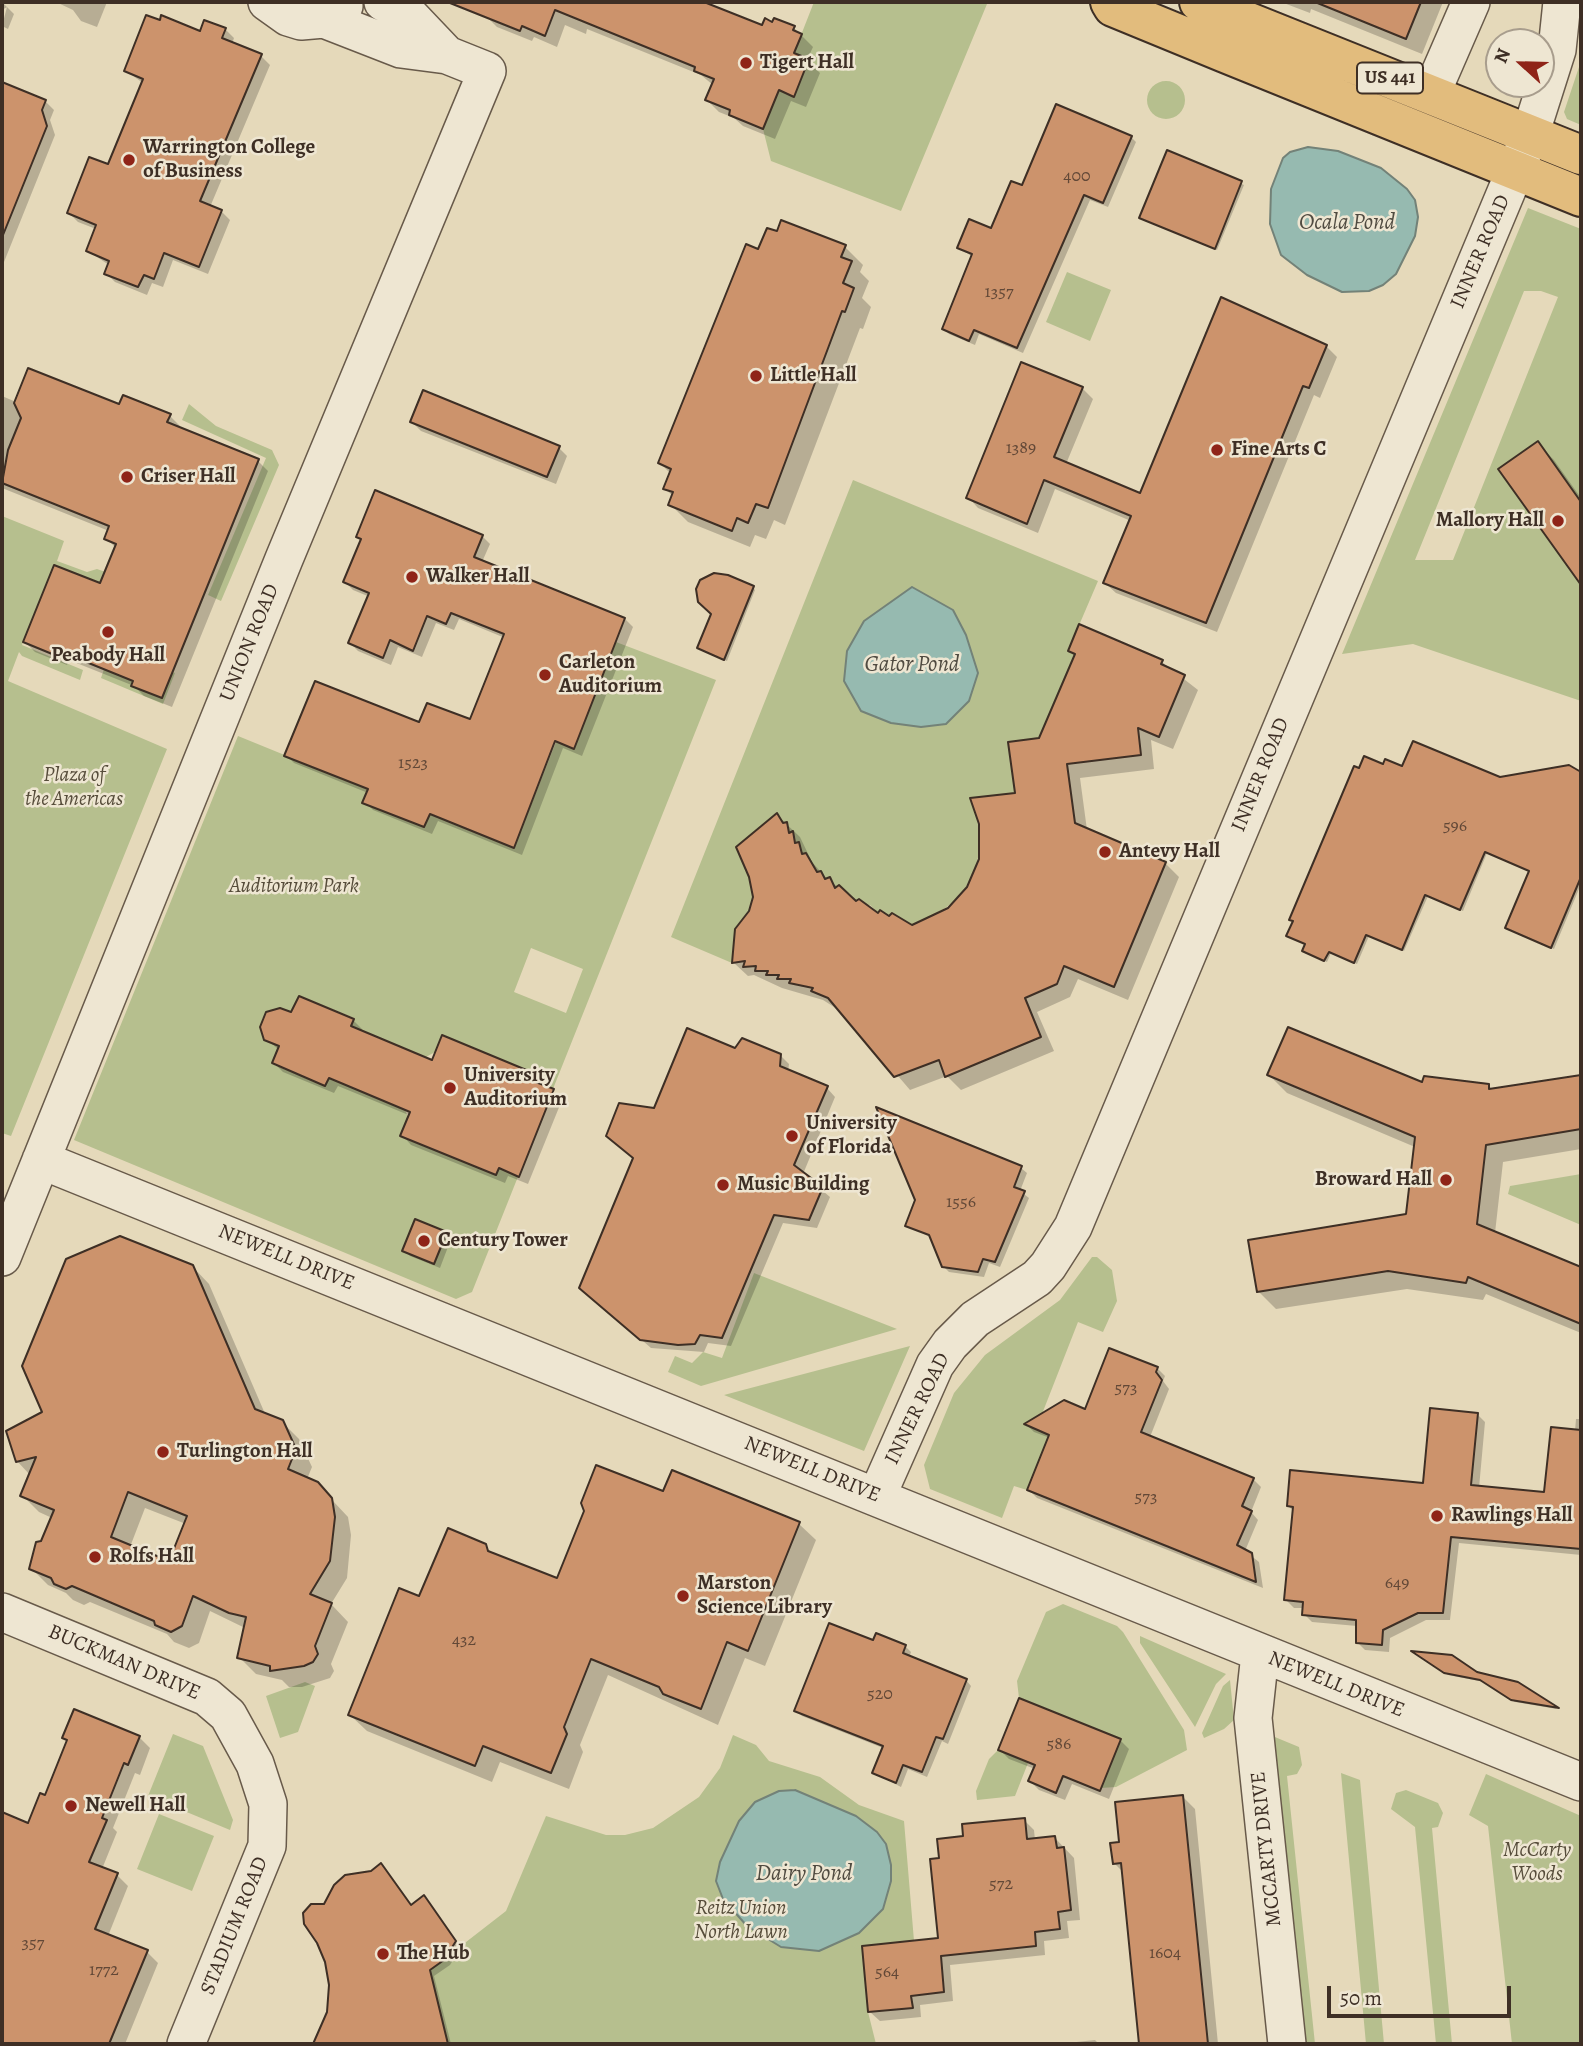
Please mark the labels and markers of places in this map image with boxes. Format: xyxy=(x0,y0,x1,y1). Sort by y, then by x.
place label: Tigert Hall xyxy=(760,50,854,76)
marker: Tigert Hall xyxy=(738,55,754,71)
place label: Warrington College of Business xyxy=(143,135,315,185)
marker: Warrington College of Business xyxy=(121,152,137,168)
place label: Little Hall xyxy=(770,363,857,389)
marker: Little Hall xyxy=(748,368,764,384)
place label: Fine Arts C xyxy=(1231,437,1326,463)
marker: Fine Arts C xyxy=(1209,442,1225,458)
place label: Criser Hall xyxy=(141,464,235,490)
marker: Criser Hall xyxy=(119,469,135,485)
place label: Mallory Hall xyxy=(1436,508,1544,534)
marker: Mallory Hall xyxy=(1550,513,1566,529)
place label: Walker Hall xyxy=(426,564,529,590)
marker: Walker Hall xyxy=(404,569,420,585)
marker: Peabody Hall xyxy=(100,624,116,640)
place label: Peabody Hall xyxy=(51,643,165,669)
place label: Carleton Auditorium xyxy=(559,650,662,700)
marker: Carleton Auditorium xyxy=(537,667,553,683)
place label: Antevy Hall xyxy=(1119,839,1220,865)
marker: Antevy Hall xyxy=(1097,844,1113,860)
place label: University Auditorium xyxy=(464,1063,567,1113)
marker: University Auditorium xyxy=(442,1080,458,1096)
place label: University of Florida xyxy=(806,1111,897,1161)
marker: University of Florida xyxy=(784,1128,800,1144)
place label: Broward Hall xyxy=(1315,1167,1432,1193)
place label: Music Building xyxy=(737,1172,869,1198)
marker: Broward Hall xyxy=(1438,1172,1454,1188)
marker: Music Building xyxy=(715,1177,731,1193)
place label: Century Tower xyxy=(438,1228,568,1254)
marker: Century Tower xyxy=(416,1233,432,1249)
place label: Turlington Hall xyxy=(177,1439,313,1465)
marker: Turlington Hall xyxy=(155,1444,171,1460)
place label: Rawlings Hall xyxy=(1451,1503,1572,1529)
marker: Rawlings Hall xyxy=(1429,1508,1445,1524)
place label: Rolfs Hall xyxy=(109,1544,194,1570)
marker: Rolfs Hall xyxy=(87,1549,103,1565)
place label: Marston Science Library xyxy=(697,1571,832,1621)
marker: Marston Science Library xyxy=(675,1588,691,1604)
place label: Newell Hall xyxy=(85,1793,186,1819)
marker: Newell Hall xyxy=(63,1798,79,1814)
place label: The Hub xyxy=(397,1941,470,1967)
marker: The Hub xyxy=(375,1946,391,1962)

